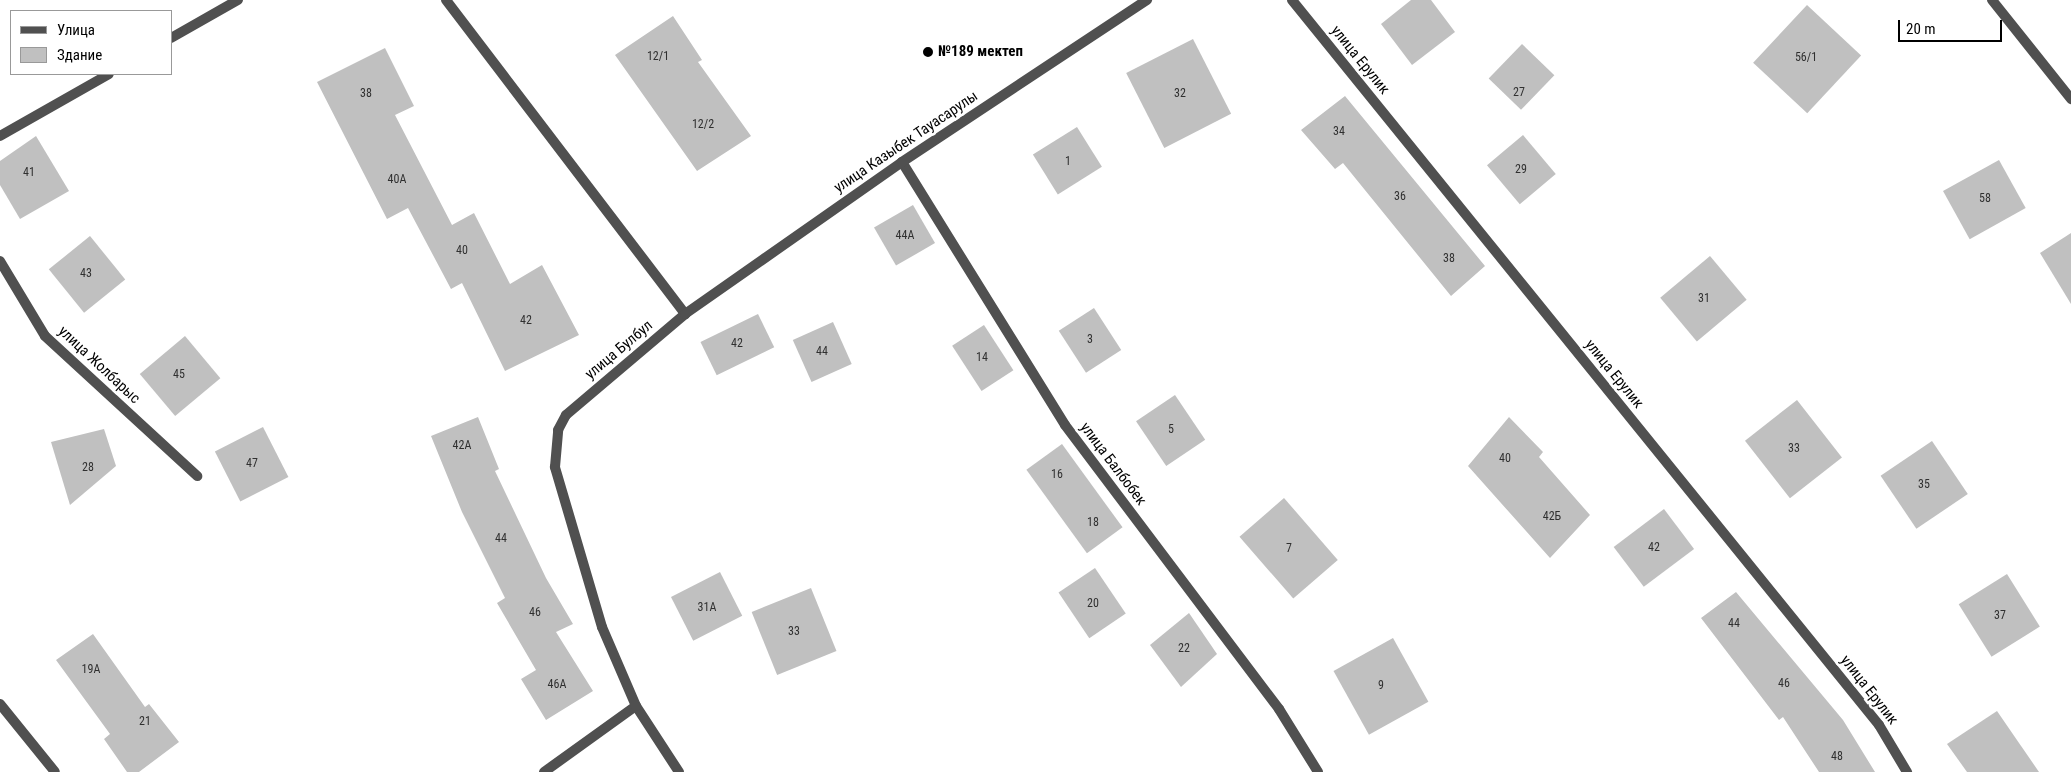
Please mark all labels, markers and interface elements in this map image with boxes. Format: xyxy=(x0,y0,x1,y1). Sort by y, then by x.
legend xyxy=(10,10,172,75)
scale bar xyxy=(1901,10,2005,42)
text: 20 m xyxy=(1906,20,1936,38)
text: Улица xyxy=(57,21,95,39)
street label: улица Ерулик xyxy=(1327,22,1393,98)
place label: №189 мектеп xyxy=(938,43,1023,61)
text: Здание xyxy=(57,46,102,64)
marker: №189 мектеп xyxy=(922,46,934,58)
house number: 12/1 xyxy=(647,50,669,64)
house number: 56/1 xyxy=(1795,51,1817,65)
house number: 27 xyxy=(1513,86,1525,100)
house number: 38 xyxy=(360,87,372,101)
street label: улица Казыбек Тауасарулы xyxy=(831,87,981,197)
house number: 32 xyxy=(1174,87,1186,101)
house number: 12/2 xyxy=(692,118,714,132)
house number: 34 xyxy=(1333,125,1345,139)
house number: 1 xyxy=(1065,155,1071,169)
house number: 29 xyxy=(1515,163,1527,177)
house number: 41 xyxy=(23,166,35,180)
house number: 40А xyxy=(388,173,406,187)
house number: 36 xyxy=(1394,190,1406,204)
house number: 58 xyxy=(1979,192,1991,206)
house number: 44А xyxy=(896,229,914,243)
house number: 40 xyxy=(456,244,468,258)
house number: 38 xyxy=(1443,252,1455,266)
house number: 43 xyxy=(80,267,92,281)
house number: 31 xyxy=(1698,292,1710,306)
house number: 42 xyxy=(520,314,532,328)
street label: улица Булбул xyxy=(582,317,656,383)
street label: улица Жолбарыс xyxy=(54,322,144,408)
house number: 3 xyxy=(1087,333,1093,347)
street label: улица Ерулик xyxy=(1581,336,1647,412)
house number: 42 xyxy=(731,337,743,351)
house number: 44 xyxy=(816,345,828,359)
house number: 14 xyxy=(976,351,988,365)
house number: 45 xyxy=(173,368,185,382)
street label: улица Балбобек xyxy=(1076,419,1150,509)
house number: 5 xyxy=(1168,423,1174,437)
house number: 42А xyxy=(453,439,471,453)
house number: 33 xyxy=(1788,442,1800,456)
house number: 40 xyxy=(1499,452,1511,466)
house number: 47 xyxy=(246,457,258,471)
house number: 28 xyxy=(82,461,94,475)
house number: 16 xyxy=(1051,468,1063,482)
house number: 35 xyxy=(1918,478,1930,492)
house number: 42Б xyxy=(1543,510,1561,524)
house number: 18 xyxy=(1087,516,1099,530)
house number: 44 xyxy=(495,532,507,546)
house number: 42 xyxy=(1648,541,1660,555)
house number: 7 xyxy=(1286,542,1292,556)
house number: 20 xyxy=(1087,597,1099,611)
house number: 31А xyxy=(698,601,716,615)
house number: 46 xyxy=(529,606,541,620)
house number: 37 xyxy=(1994,609,2006,623)
house number: 44 xyxy=(1728,617,1740,631)
house number: 33 xyxy=(788,625,800,639)
house number: 22 xyxy=(1178,642,1190,656)
street label: улица Ерулик xyxy=(1836,652,1902,728)
house number: 19А xyxy=(82,663,100,677)
house number: 46 xyxy=(1778,677,1790,691)
house number: 46А xyxy=(548,678,566,692)
house number: 9 xyxy=(1378,679,1384,693)
house number: 21 xyxy=(139,715,151,729)
house number: 48 xyxy=(1831,750,1843,764)

